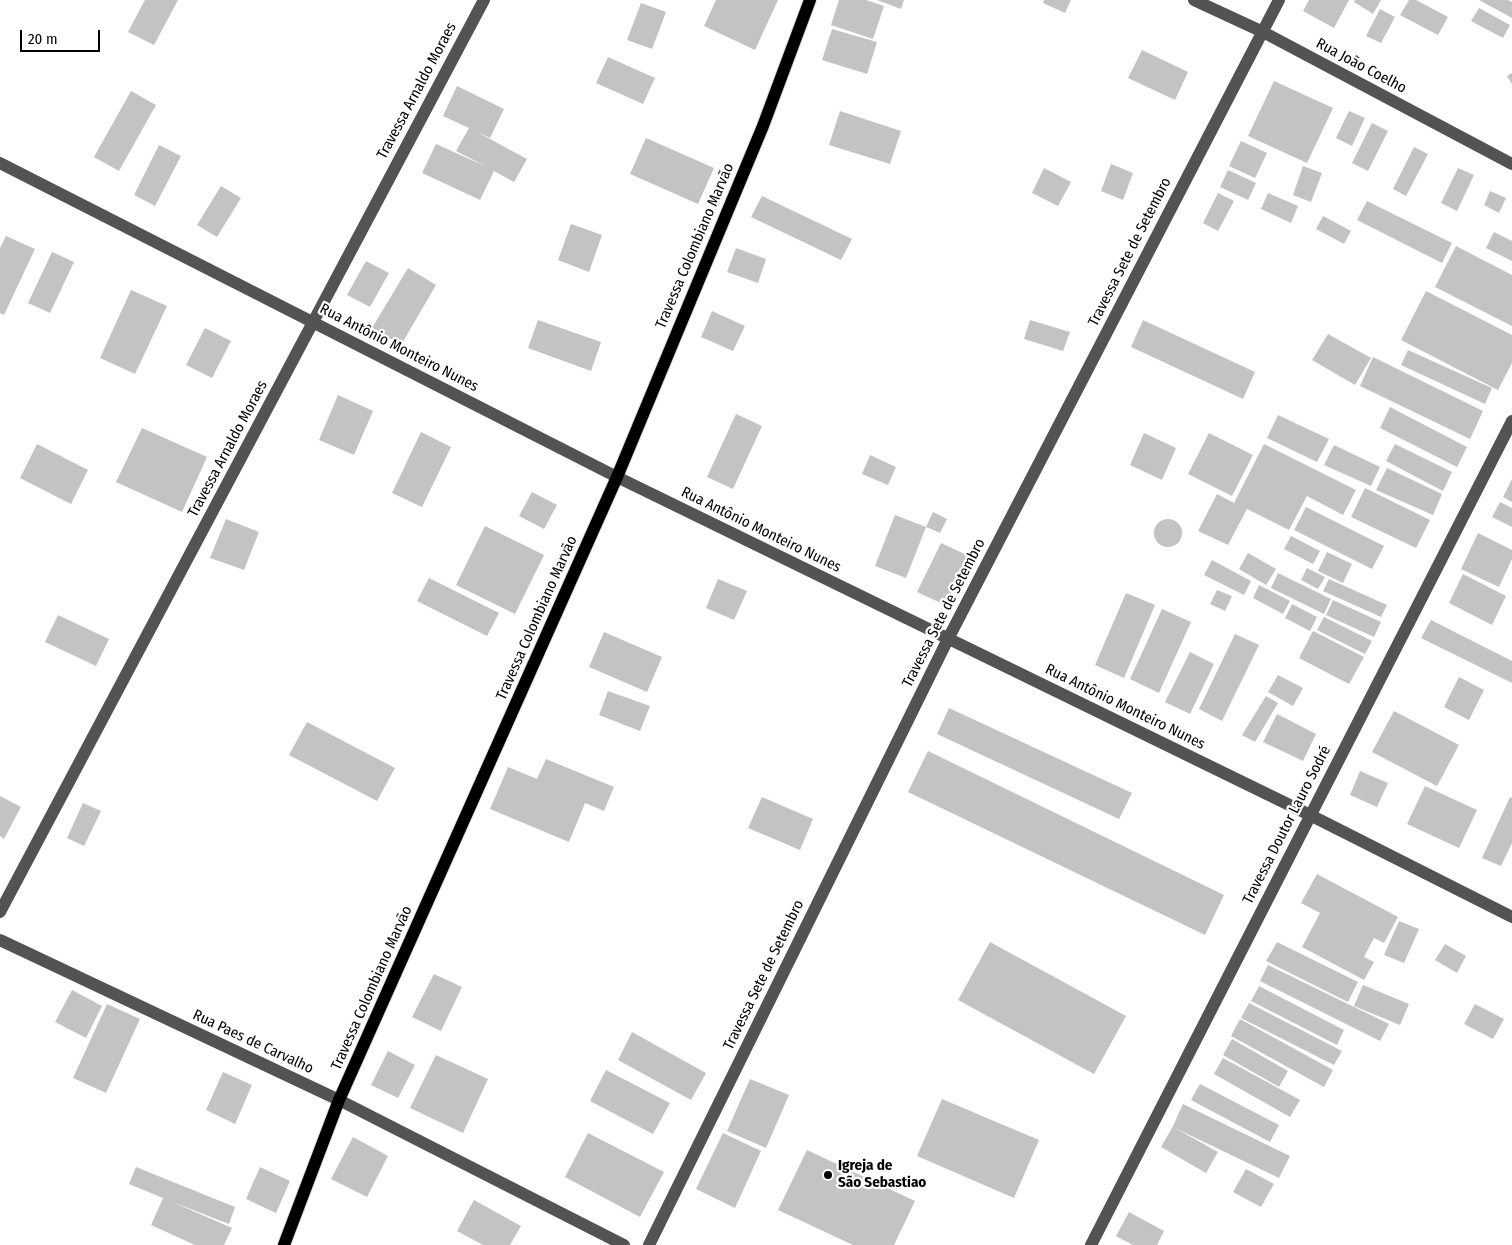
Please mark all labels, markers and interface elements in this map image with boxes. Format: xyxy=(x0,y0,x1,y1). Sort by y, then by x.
scale bar xyxy=(22,20,102,52)
street label: Travessa Arnaldo Moraes xyxy=(373,20,461,162)
text: 20 m xyxy=(28,30,58,48)
street label: Rua João Coelho xyxy=(1313,35,1409,97)
street label: Travessa Colombiano Marvão xyxy=(652,161,738,331)
street label: Travessa Sete de Setembro xyxy=(1085,175,1175,329)
street label: Rua Antônio Monteiro Nunes xyxy=(317,300,481,396)
street label: Travessa Arnaldo Moraes xyxy=(184,378,272,520)
street label: Rua Antônio Monteiro Nunes xyxy=(678,483,844,577)
street label: Travessa Colombiano Marvão xyxy=(493,533,581,703)
street label: Travessa Sete de Setembro xyxy=(899,536,989,690)
street label: Rua Antônio Monteiro Nunes xyxy=(1042,660,1208,754)
street label: Travessa Doutor Lauro Sodré xyxy=(1239,743,1335,907)
street label: Travessa Sete de Setembro xyxy=(720,897,808,1053)
street label: Travessa Colombiano Marvão xyxy=(328,903,416,1073)
street label: Rua Paes de Carvalho xyxy=(190,1006,316,1078)
place label: Igreja de São Sebastiao xyxy=(838,1157,926,1192)
marker: Igreja de São Sebastiao xyxy=(822,1169,834,1181)

